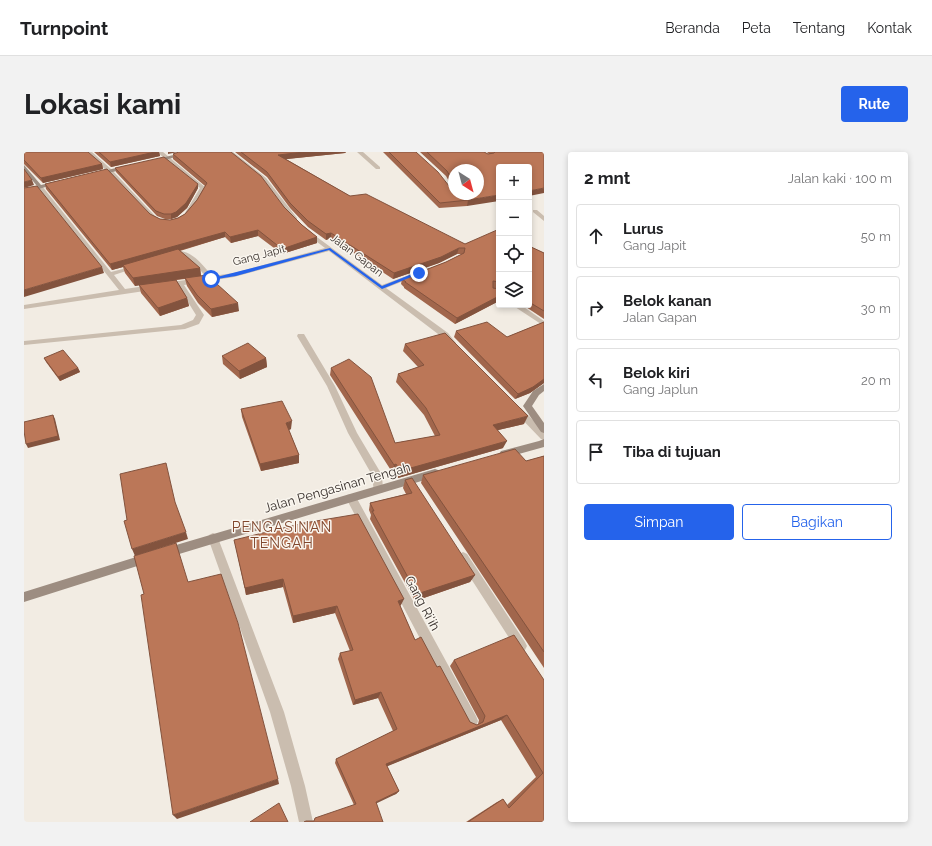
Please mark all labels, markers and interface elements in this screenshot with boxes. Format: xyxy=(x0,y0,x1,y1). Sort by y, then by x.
text: Turnpoint xyxy=(20,17,108,39)
text: Beranda xyxy=(665,20,720,36)
text: Peta xyxy=(742,20,771,36)
text: Tentang xyxy=(793,20,845,36)
text: Kontak xyxy=(867,20,912,36)
button: Rute xyxy=(841,86,908,122)
text: Lokasi kami xyxy=(24,88,181,121)
north arrow xyxy=(448,164,484,200)
map controls xyxy=(496,164,532,308)
button: + xyxy=(496,164,532,200)
text: 2 mnt xyxy=(584,168,630,188)
text: Jalan kaki · 100 m xyxy=(788,171,892,186)
button: − xyxy=(496,200,532,236)
text: Lurus xyxy=(623,220,664,238)
icon: ahead xyxy=(585,225,607,247)
text: 50 m xyxy=(861,229,891,244)
street label: Jalan Gapan xyxy=(328,231,386,279)
button: locate xyxy=(496,236,532,272)
text: Gang Japit xyxy=(623,238,686,253)
street label: Gang Japit xyxy=(232,242,287,269)
route end xyxy=(410,264,428,282)
route start xyxy=(202,270,220,288)
button: layers xyxy=(496,272,532,308)
text: Belok kanan xyxy=(623,292,712,310)
icon: right xyxy=(585,297,607,319)
text: 30 m xyxy=(861,301,891,316)
text: Jalan Gapan xyxy=(623,310,697,325)
text: Belok kiri xyxy=(623,364,690,382)
icon: left xyxy=(585,369,607,391)
text: 20 m xyxy=(861,373,891,388)
text: Gang Japlun xyxy=(623,382,698,397)
icon: arrive xyxy=(585,441,607,463)
text: Tiba di tujuan xyxy=(623,443,721,461)
street label: Jalan Pengasinan Tengah xyxy=(262,459,412,516)
button: Simpan xyxy=(584,504,734,540)
button: Bagikan xyxy=(742,504,892,540)
district label: PENGASINAN TENGAH xyxy=(232,519,332,551)
street label: Gang Ri'ih xyxy=(402,573,443,633)

